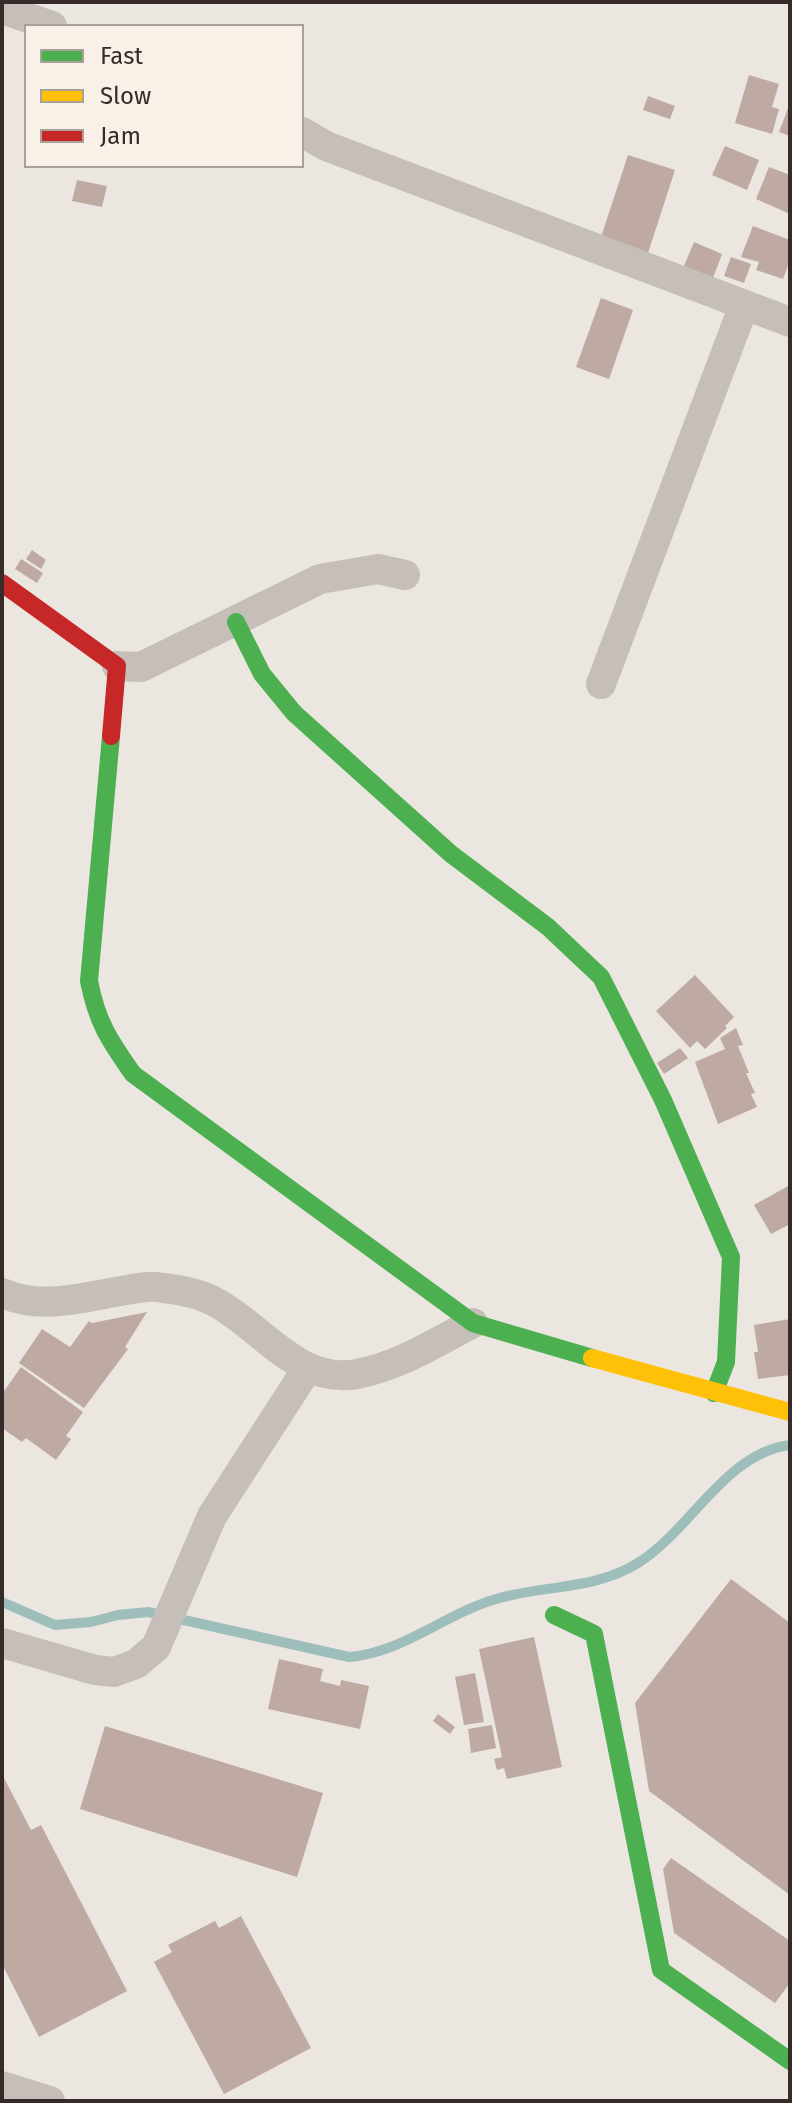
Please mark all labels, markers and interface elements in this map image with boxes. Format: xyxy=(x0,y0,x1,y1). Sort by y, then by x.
legend xyxy=(24,24,304,168)
text: Fast xyxy=(100,42,143,70)
text: Slow xyxy=(100,82,151,110)
text: Jam xyxy=(100,122,141,150)

